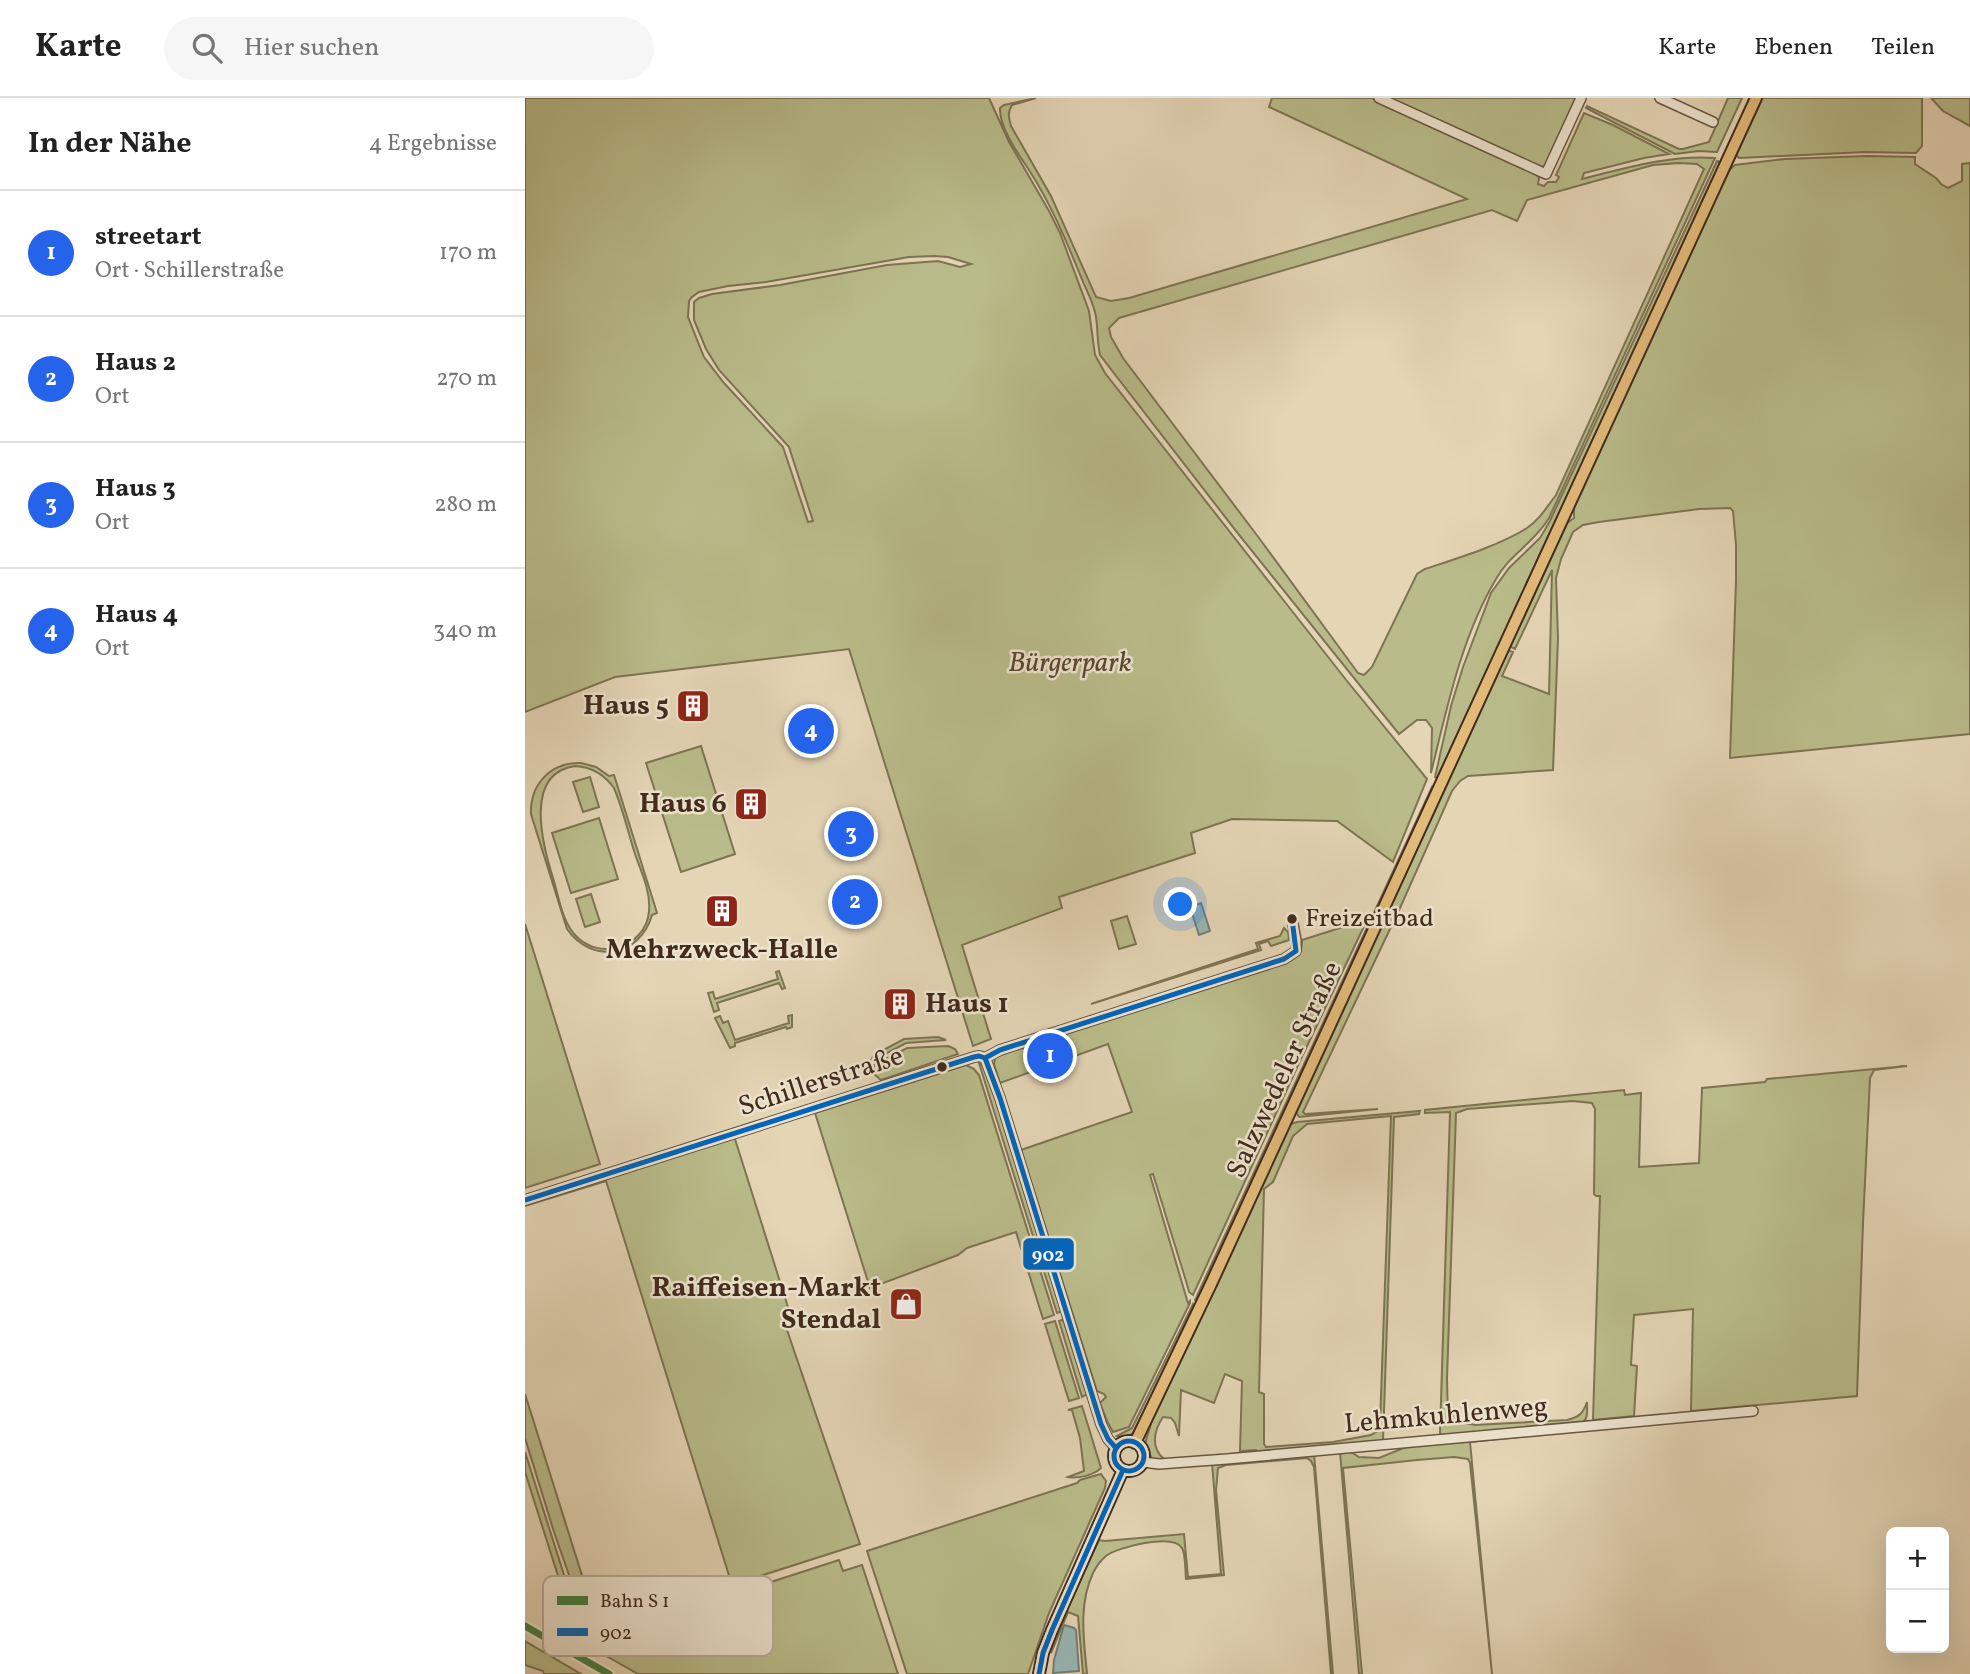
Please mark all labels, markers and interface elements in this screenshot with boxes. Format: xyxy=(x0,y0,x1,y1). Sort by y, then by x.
search box xyxy=(164,17,654,80)
text: Karte xyxy=(35,25,122,71)
icon: search xyxy=(188,29,226,67)
text: Hier suchen xyxy=(244,30,380,66)
text: Karte xyxy=(1658,31,1716,65)
text: Ebenen xyxy=(1754,31,1833,65)
text: Teilen xyxy=(1871,31,1935,65)
text: In der Nähe xyxy=(28,123,192,165)
text: 4 Ergebnisse xyxy=(369,128,497,160)
text: streetart xyxy=(95,219,202,255)
text: 1 xyxy=(46,237,56,269)
text: 170 m xyxy=(439,237,497,269)
text: Ort · Schillerstraße xyxy=(95,255,284,287)
text: Haus 2 xyxy=(95,345,176,381)
text: 2 xyxy=(45,363,57,395)
text: 270 m xyxy=(436,363,497,395)
text: Ort xyxy=(95,381,130,413)
text: Haus 3 xyxy=(95,471,176,507)
text: 3 xyxy=(45,489,57,521)
text: 280 m xyxy=(434,489,497,521)
text: Ort xyxy=(95,507,130,539)
text: Haus 4 xyxy=(95,597,178,633)
text: 4 xyxy=(44,615,58,647)
text: 340 m xyxy=(433,615,497,647)
text: Ort xyxy=(95,633,130,665)
park label: Bürgerpark xyxy=(1008,644,1132,683)
place label: Haus 5 xyxy=(583,687,669,726)
building icon: Haus 5 xyxy=(674,687,712,725)
pin: 4 xyxy=(788,705,834,757)
place label: Haus 6 xyxy=(639,785,727,824)
building icon: Haus 6 xyxy=(732,785,770,823)
pin: 3 xyxy=(828,808,874,860)
pin: 2 xyxy=(832,876,878,928)
your location xyxy=(1163,887,1197,921)
building icon: Mehrzweck-Halle xyxy=(703,892,741,930)
place label: Freizeitbad xyxy=(1305,901,1434,937)
marker: Freizeitbad xyxy=(1285,912,1299,926)
place label: Mehrzweck-Halle xyxy=(606,931,838,970)
street label: Salzwedeler Straße xyxy=(1218,955,1352,1185)
building icon: Haus 1 xyxy=(881,985,919,1023)
place label: Haus 1 xyxy=(925,985,1009,1024)
pin: 1 xyxy=(1027,1030,1073,1082)
street label: Schillerstraße xyxy=(733,1037,909,1127)
unlabelled marker xyxy=(935,1060,949,1074)
line badge: 902 xyxy=(1022,1237,1075,1271)
text: 902 xyxy=(1032,1243,1064,1269)
place label: Raiffeisen-Markt Stendal xyxy=(652,1269,881,1340)
shop icon: Raiffeisen-Markt Stendal xyxy=(887,1285,925,1323)
street label: Lehmkuhlenweg xyxy=(1343,1388,1549,1444)
map controls xyxy=(1886,1527,1949,1653)
button: + xyxy=(1886,1527,1949,1590)
legend xyxy=(543,1576,773,1656)
text: Bahn S 1 xyxy=(600,1589,669,1615)
button: − xyxy=(1886,1590,1949,1653)
text: 902 xyxy=(600,1621,632,1647)

